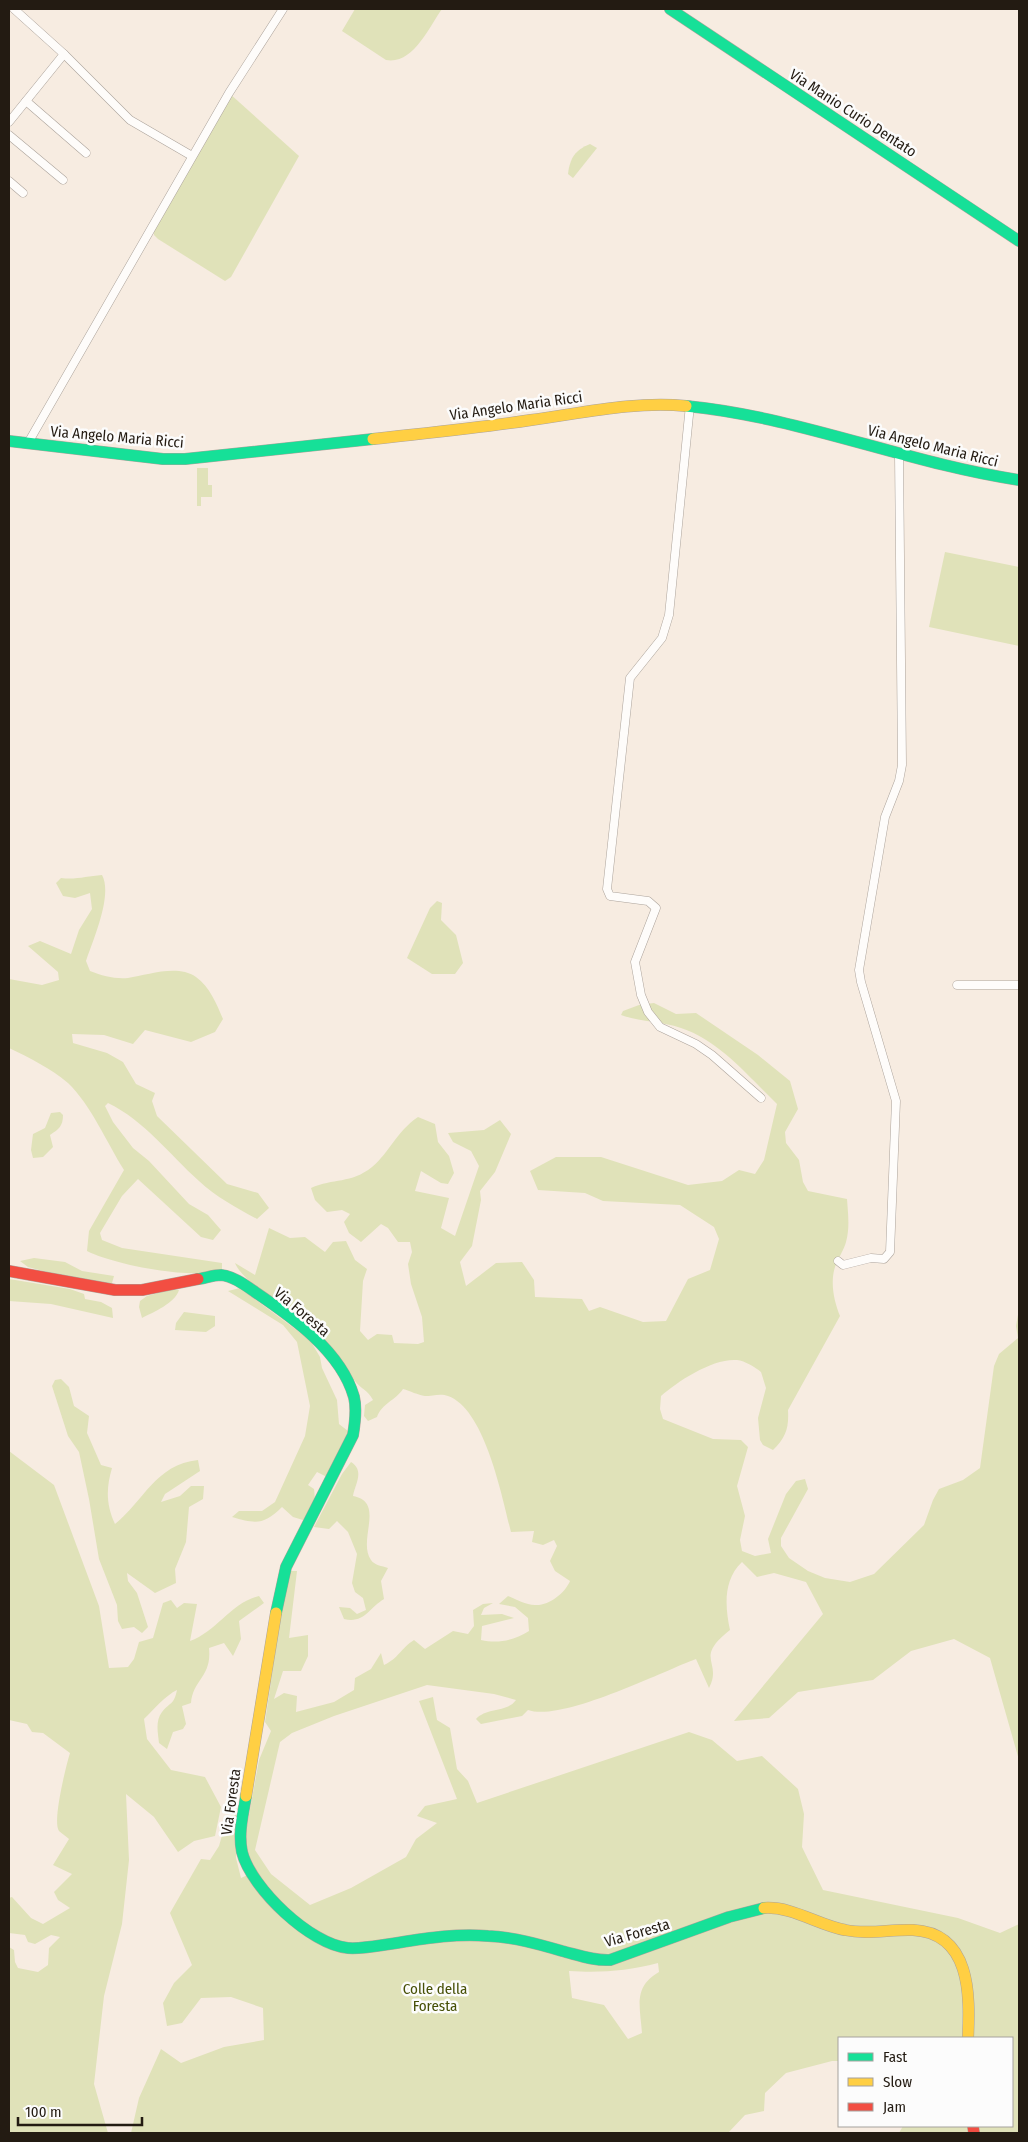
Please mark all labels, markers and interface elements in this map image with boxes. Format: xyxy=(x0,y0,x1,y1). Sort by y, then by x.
street label: Via Manio Curio Dentato xyxy=(786,65,920,161)
street label: Via Angelo Maria Ricci xyxy=(448,388,584,424)
street label: Via Angelo Maria Ricci xyxy=(866,421,1000,471)
street label: Via Angelo Maria Ricci xyxy=(50,422,184,452)
street label: Via Foresta xyxy=(271,1284,333,1340)
street label: Via Foresta xyxy=(217,1768,245,1836)
street label: Via Foresta xyxy=(602,1915,672,1951)
park label: Colle della Foresta xyxy=(403,1980,467,2015)
legend xyxy=(838,2037,1013,2127)
text: Fast xyxy=(883,2048,907,2066)
text: Slow xyxy=(883,2073,912,2091)
scale bar xyxy=(18,2094,141,2126)
text: Jam xyxy=(883,2098,906,2116)
text: 100 m xyxy=(25,2103,62,2121)

